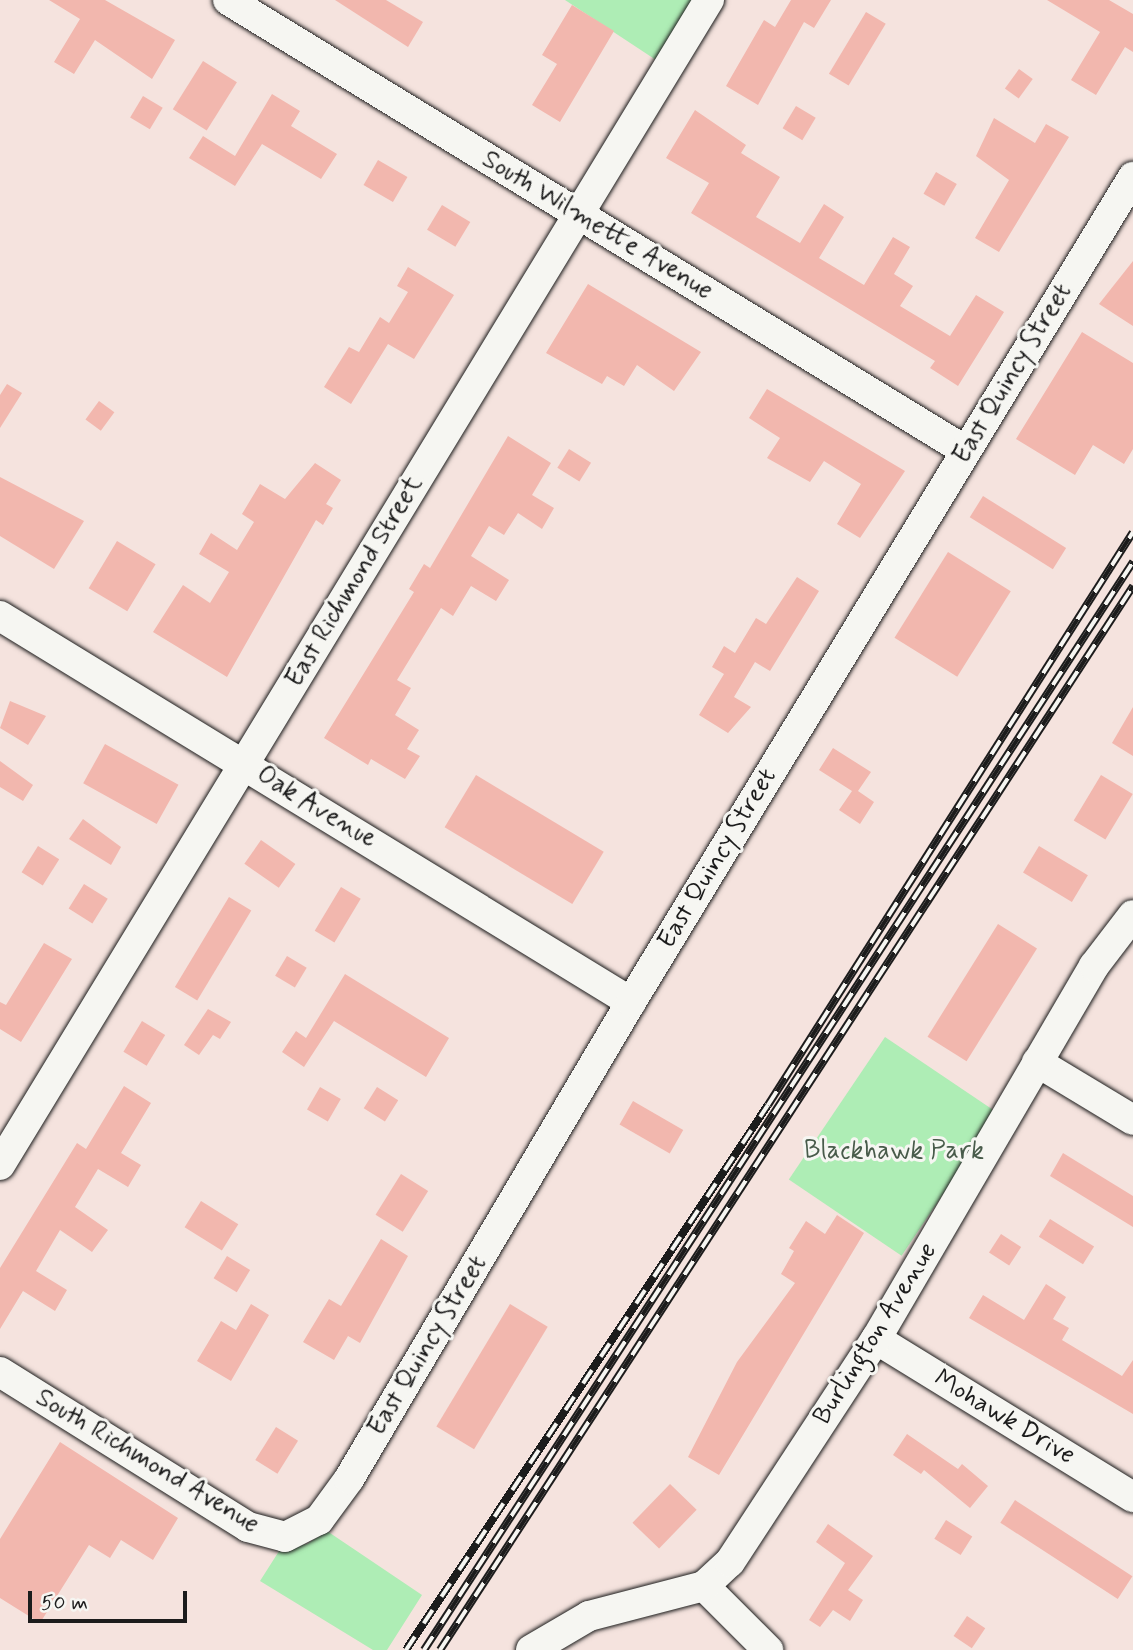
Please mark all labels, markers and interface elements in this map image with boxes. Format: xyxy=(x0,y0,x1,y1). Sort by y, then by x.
street label: South Wilmette Avenue xyxy=(474,144,720,308)
street label: East Quincy Street xyxy=(946,276,1080,472)
street label: East Richmond Street xyxy=(280,471,430,693)
street label: Oak Avenue xyxy=(251,761,381,855)
street label: East Quincy Street xyxy=(651,761,785,957)
park label: Blackhawk Park xyxy=(805,1136,983,1168)
street label: Burlington Avenue xyxy=(809,1239,943,1429)
street label: East Quincy Street xyxy=(361,1248,495,1444)
street label: Mohawk Drive xyxy=(928,1364,1080,1472)
street label: South Richmond Avenue xyxy=(28,1382,266,1542)
scale bar xyxy=(32,1576,191,1620)
text: 50 m xyxy=(41,1589,88,1617)

